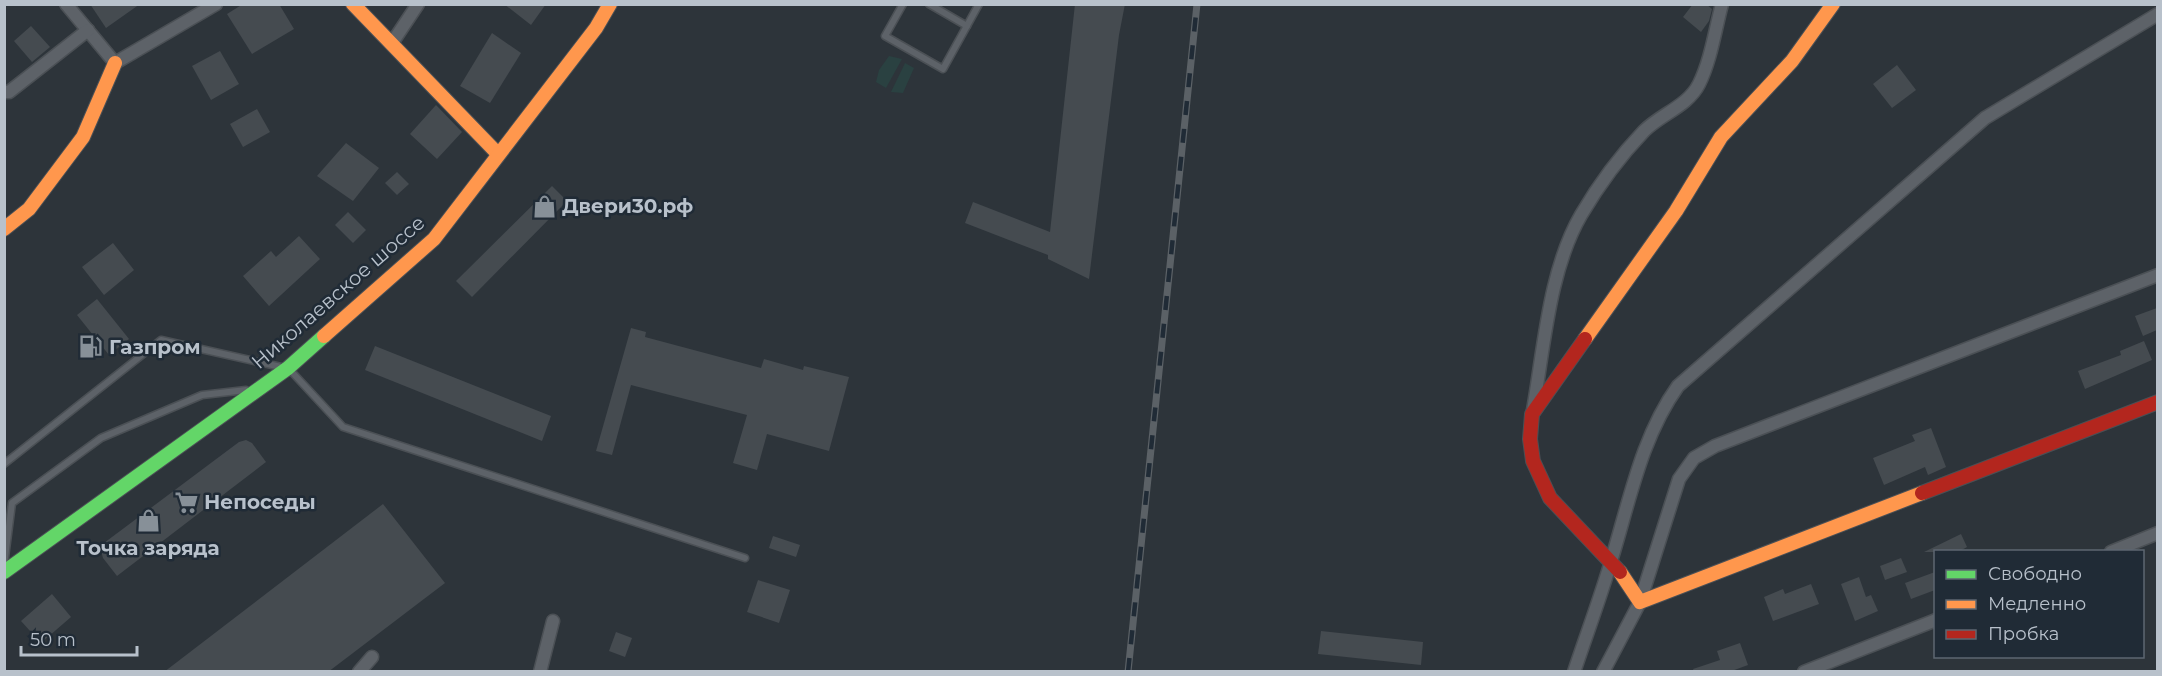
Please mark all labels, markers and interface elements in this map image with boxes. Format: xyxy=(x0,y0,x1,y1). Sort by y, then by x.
shop icon: Двери30.рф xyxy=(531,193,557,219)
place label: Двери30.рф xyxy=(562,194,693,218)
street label: Николаевское шоссе xyxy=(247,210,429,374)
fuel station icon: Газпром xyxy=(78,334,104,360)
place label: Газпром xyxy=(109,335,201,359)
supermarket icon: Непоседы xyxy=(173,489,199,515)
place label: Непоседы xyxy=(204,490,316,514)
shop icon: Точка заряда xyxy=(135,508,161,534)
place label: Точка заряда xyxy=(76,536,220,560)
legend xyxy=(1934,550,2144,658)
text: Свободно xyxy=(1988,563,2082,585)
text: Медленно xyxy=(1988,593,2086,615)
scale bar xyxy=(21,619,136,657)
text: Пробка xyxy=(1988,623,2059,645)
text: 50 m xyxy=(30,629,76,651)

